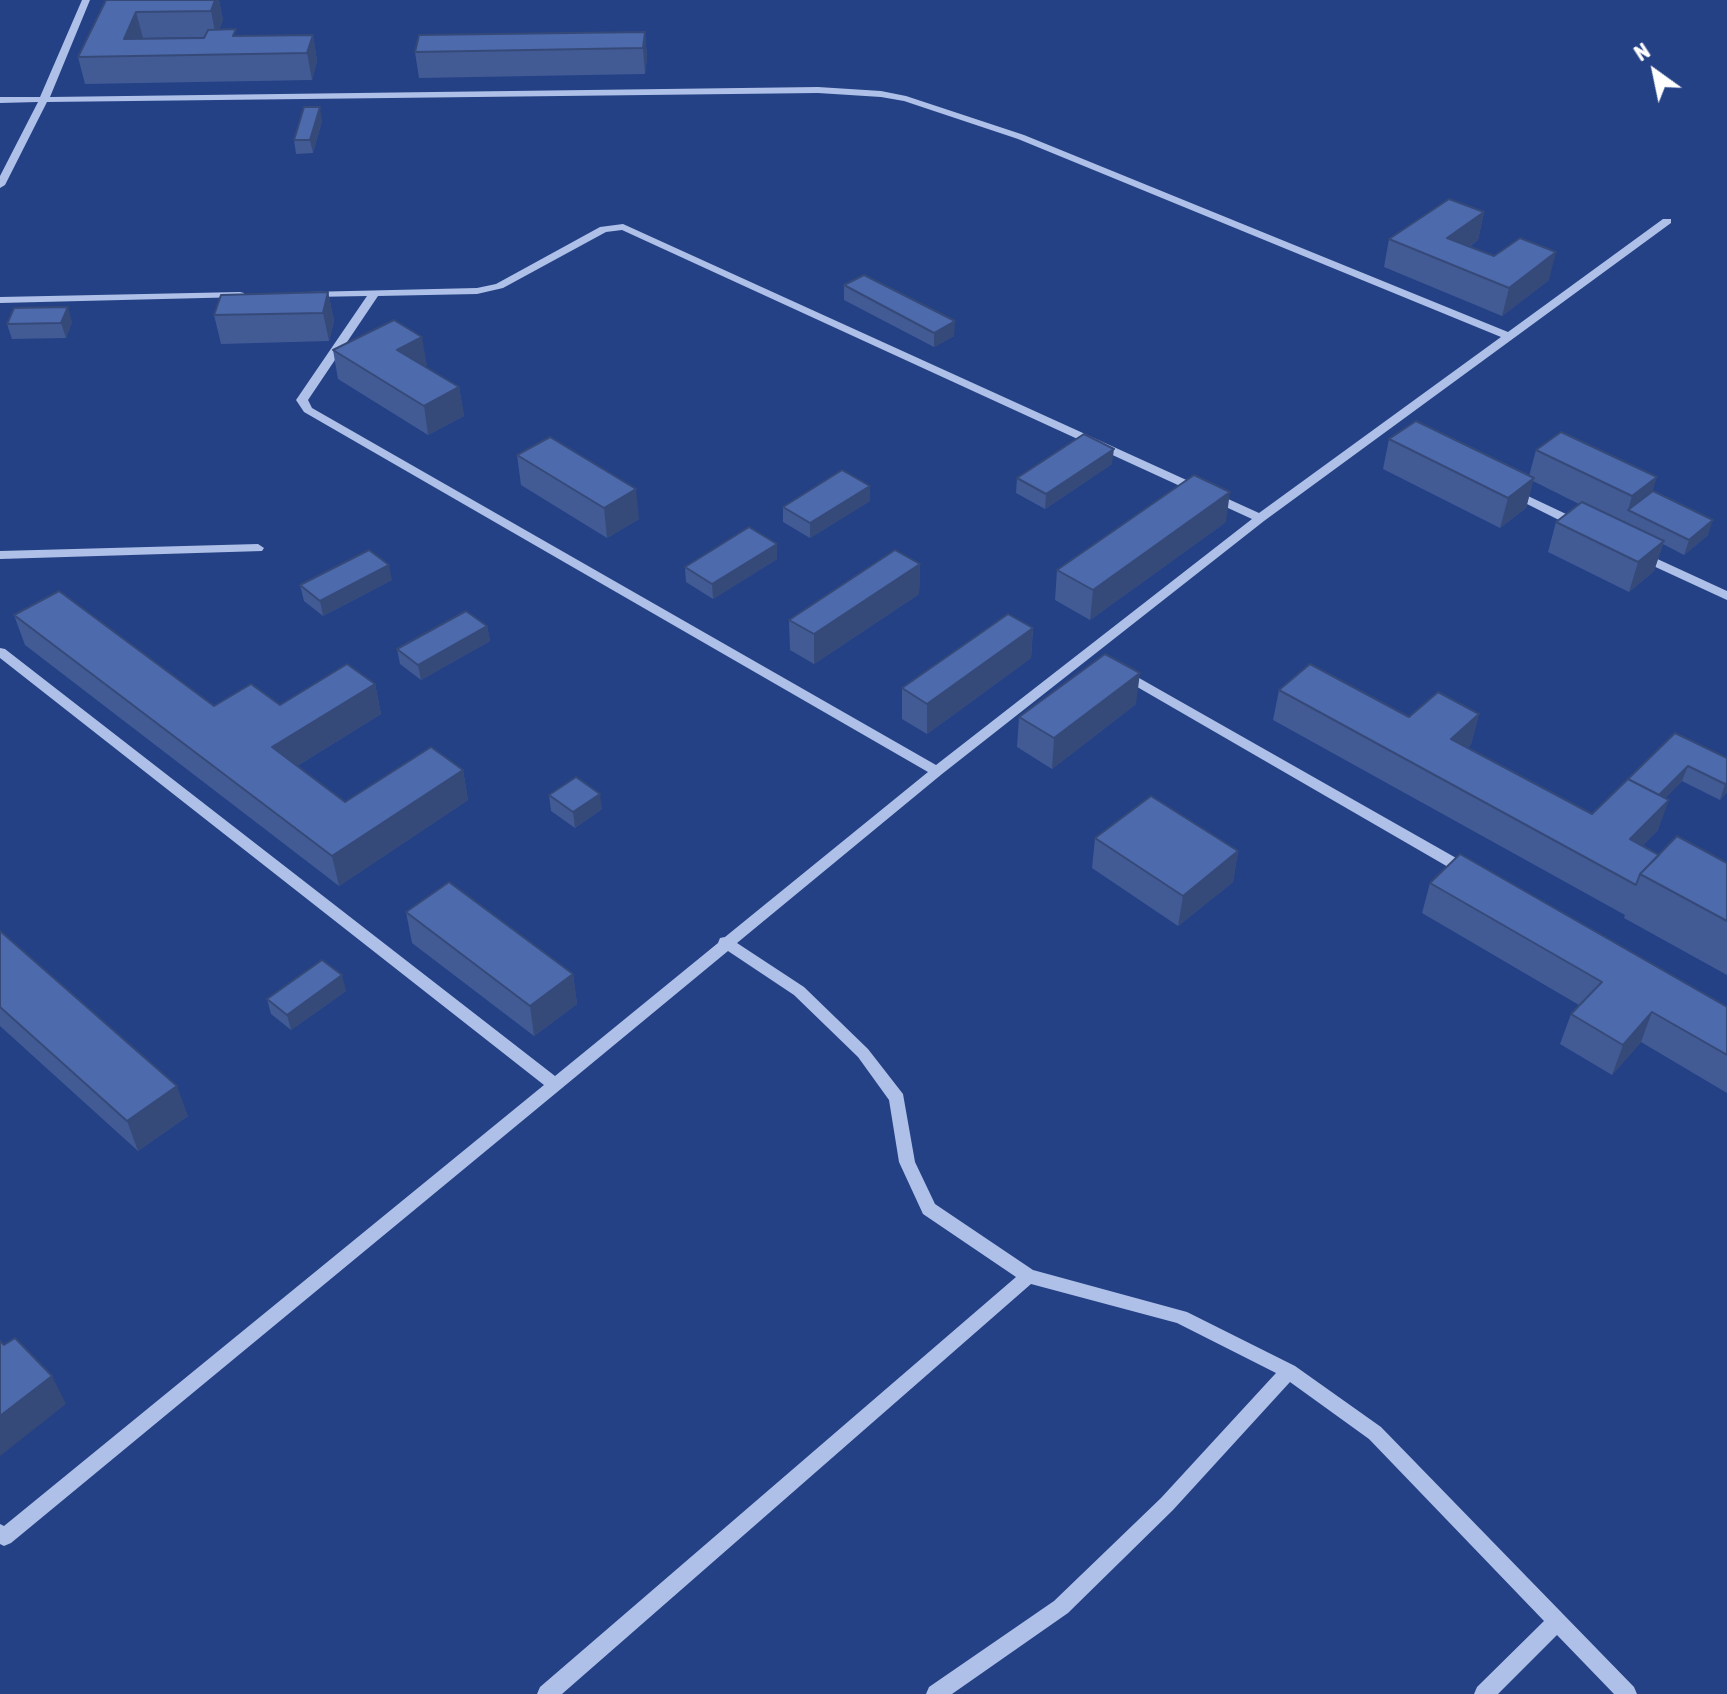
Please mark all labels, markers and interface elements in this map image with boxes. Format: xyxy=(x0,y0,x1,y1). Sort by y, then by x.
north arrow xyxy=(1615,32,1695,112)
text: N xyxy=(1629,37,1654,66)

